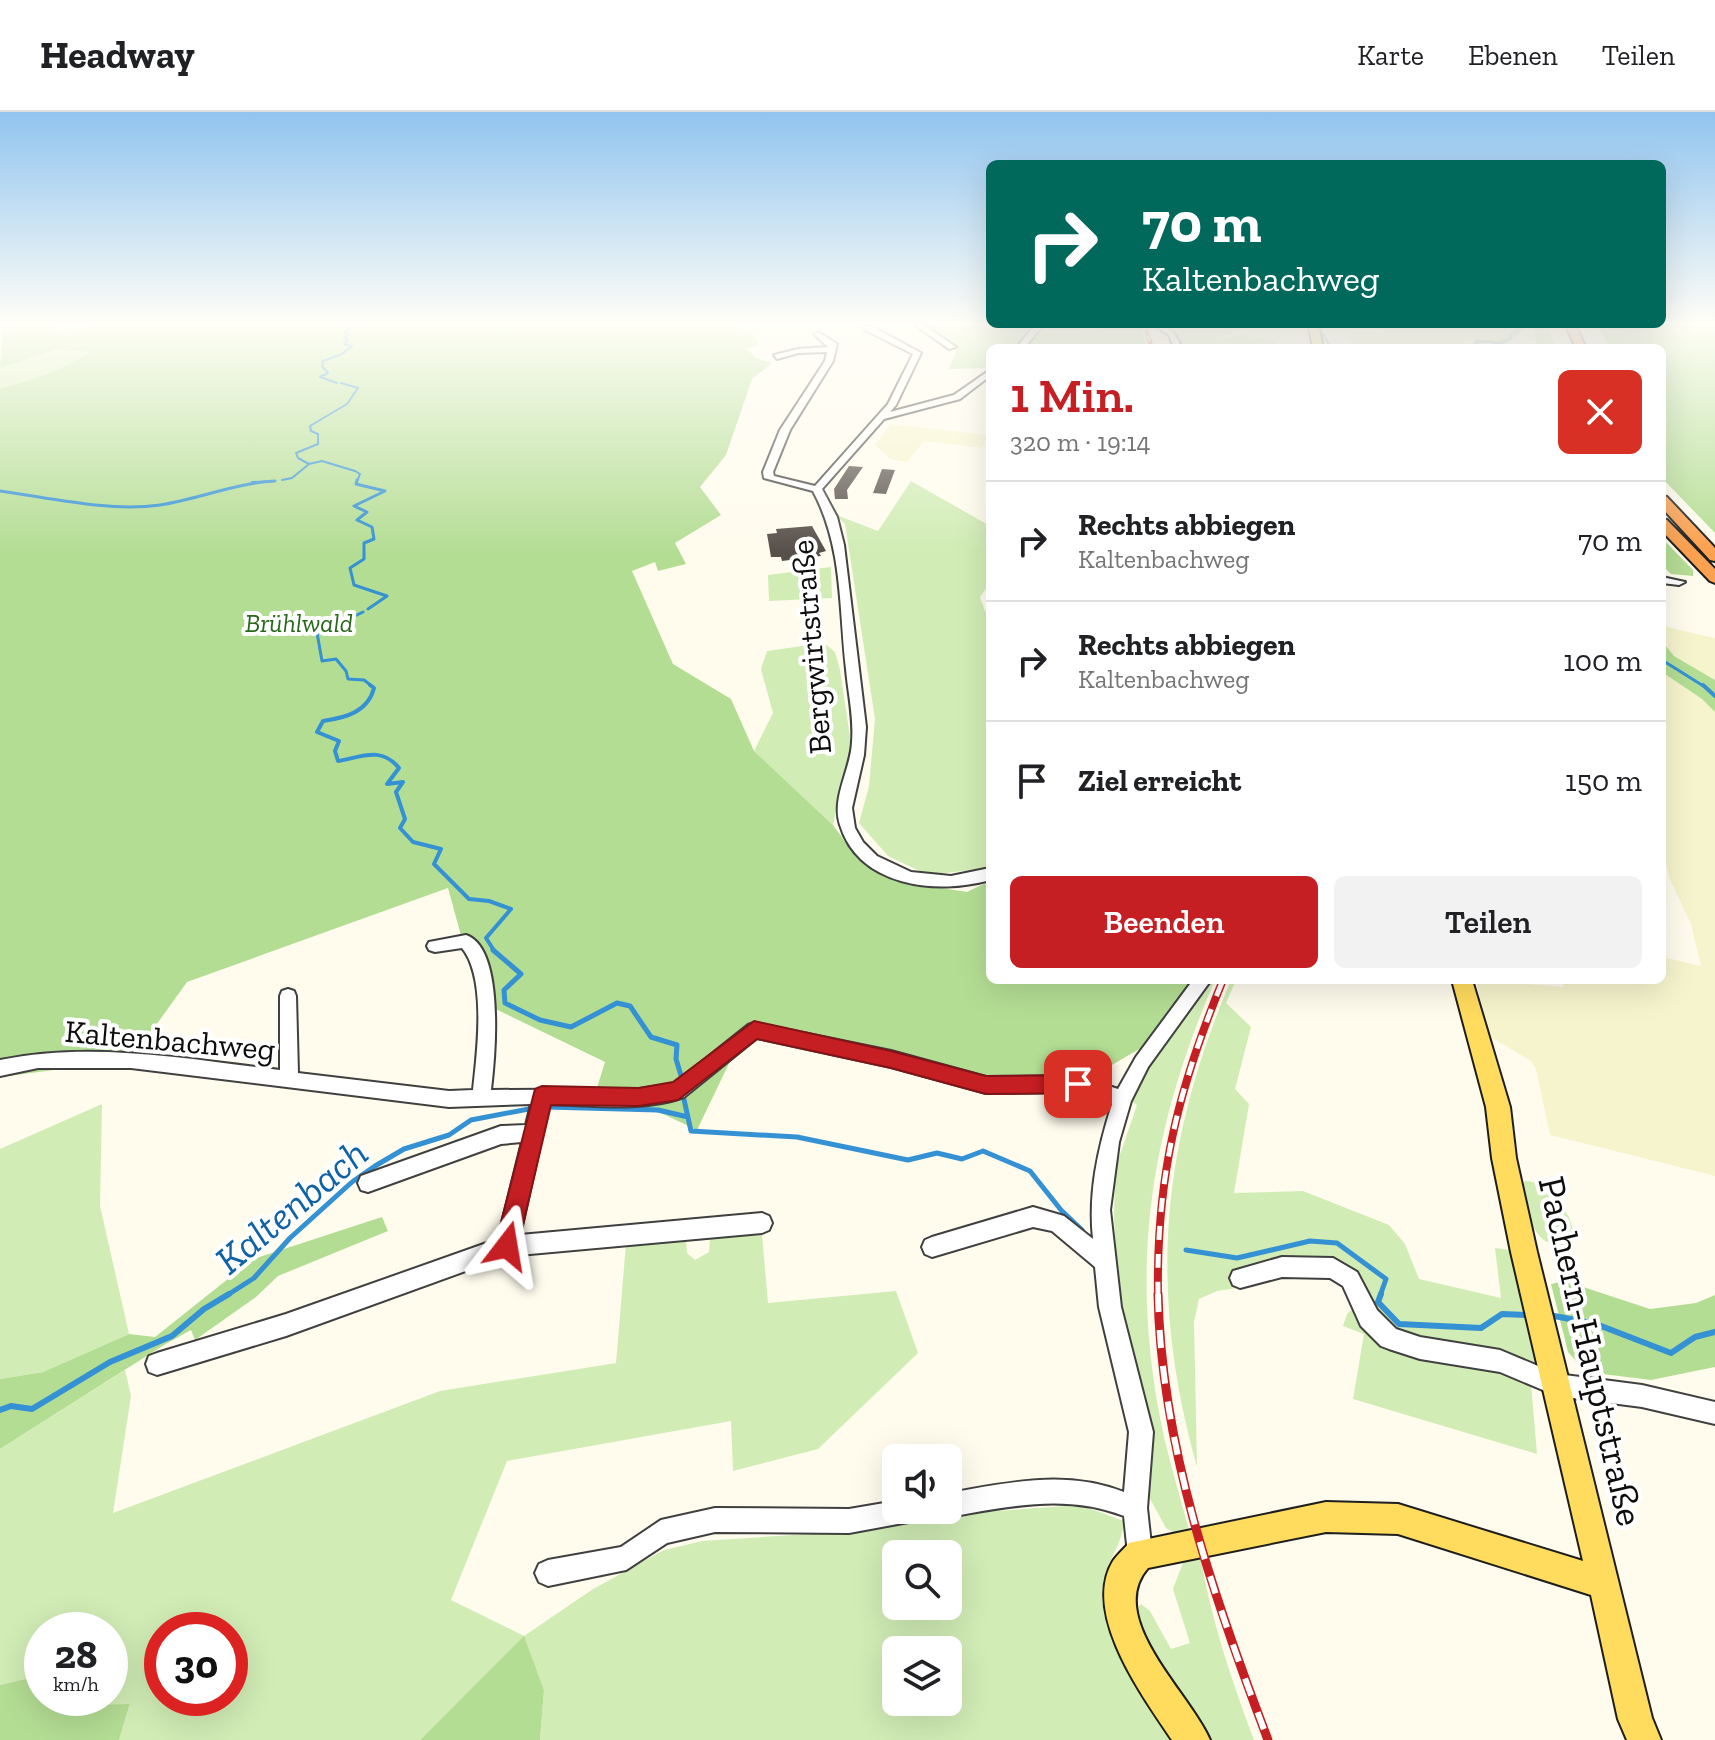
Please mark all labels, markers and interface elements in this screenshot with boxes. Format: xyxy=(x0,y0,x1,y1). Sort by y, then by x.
text: Headway xyxy=(40,32,195,78)
text: Karte xyxy=(1357,39,1424,72)
text: Ebenen xyxy=(1468,39,1558,72)
text: Teilen xyxy=(1602,39,1675,72)
text: 70 m xyxy=(1142,189,1262,256)
icon: right xyxy=(1010,192,1114,296)
text: Kaltenbachweg xyxy=(1142,257,1380,300)
text: 1 Min. xyxy=(1010,367,1134,424)
button: close xyxy=(1558,370,1642,454)
text: 320 m · 19:14 xyxy=(1010,426,1151,458)
text: Rechts abbiegen xyxy=(1078,507,1295,543)
icon: right xyxy=(1010,519,1054,563)
text: 70 m xyxy=(1578,523,1642,559)
street label: Bergwirtstraße xyxy=(783,538,839,756)
text: Kaltenbachweg xyxy=(1078,543,1250,575)
park label: Brühlwald xyxy=(245,607,353,639)
text: Rechts abbiegen xyxy=(1078,627,1295,663)
icon: right xyxy=(1010,639,1054,683)
text: 100 m xyxy=(1563,643,1642,679)
text: Kaltenbachweg xyxy=(1078,663,1250,695)
icon: arrive xyxy=(1010,759,1054,803)
text: Ziel erreicht xyxy=(1078,763,1241,799)
text: 150 m xyxy=(1565,763,1642,799)
button: Beenden xyxy=(1010,876,1318,968)
button: Teilen xyxy=(1334,876,1642,968)
street label: Kaltenbachweg xyxy=(63,1012,277,1068)
pin xyxy=(1044,1050,1112,1118)
icon: arrive xyxy=(1056,1062,1100,1106)
water label: Kaltenbach xyxy=(205,1128,377,1284)
street label: Pachern-Hauptstraße xyxy=(1528,1172,1654,1530)
position arrow xyxy=(465,1204,549,1288)
map controls xyxy=(882,1444,962,1716)
button: sound xyxy=(882,1444,962,1524)
button: search xyxy=(882,1540,962,1620)
speed limit sign: 30 xyxy=(144,1612,248,1716)
text: 28 xyxy=(54,1630,98,1678)
button: layers xyxy=(882,1636,962,1716)
text: km/h xyxy=(53,1672,99,1696)

